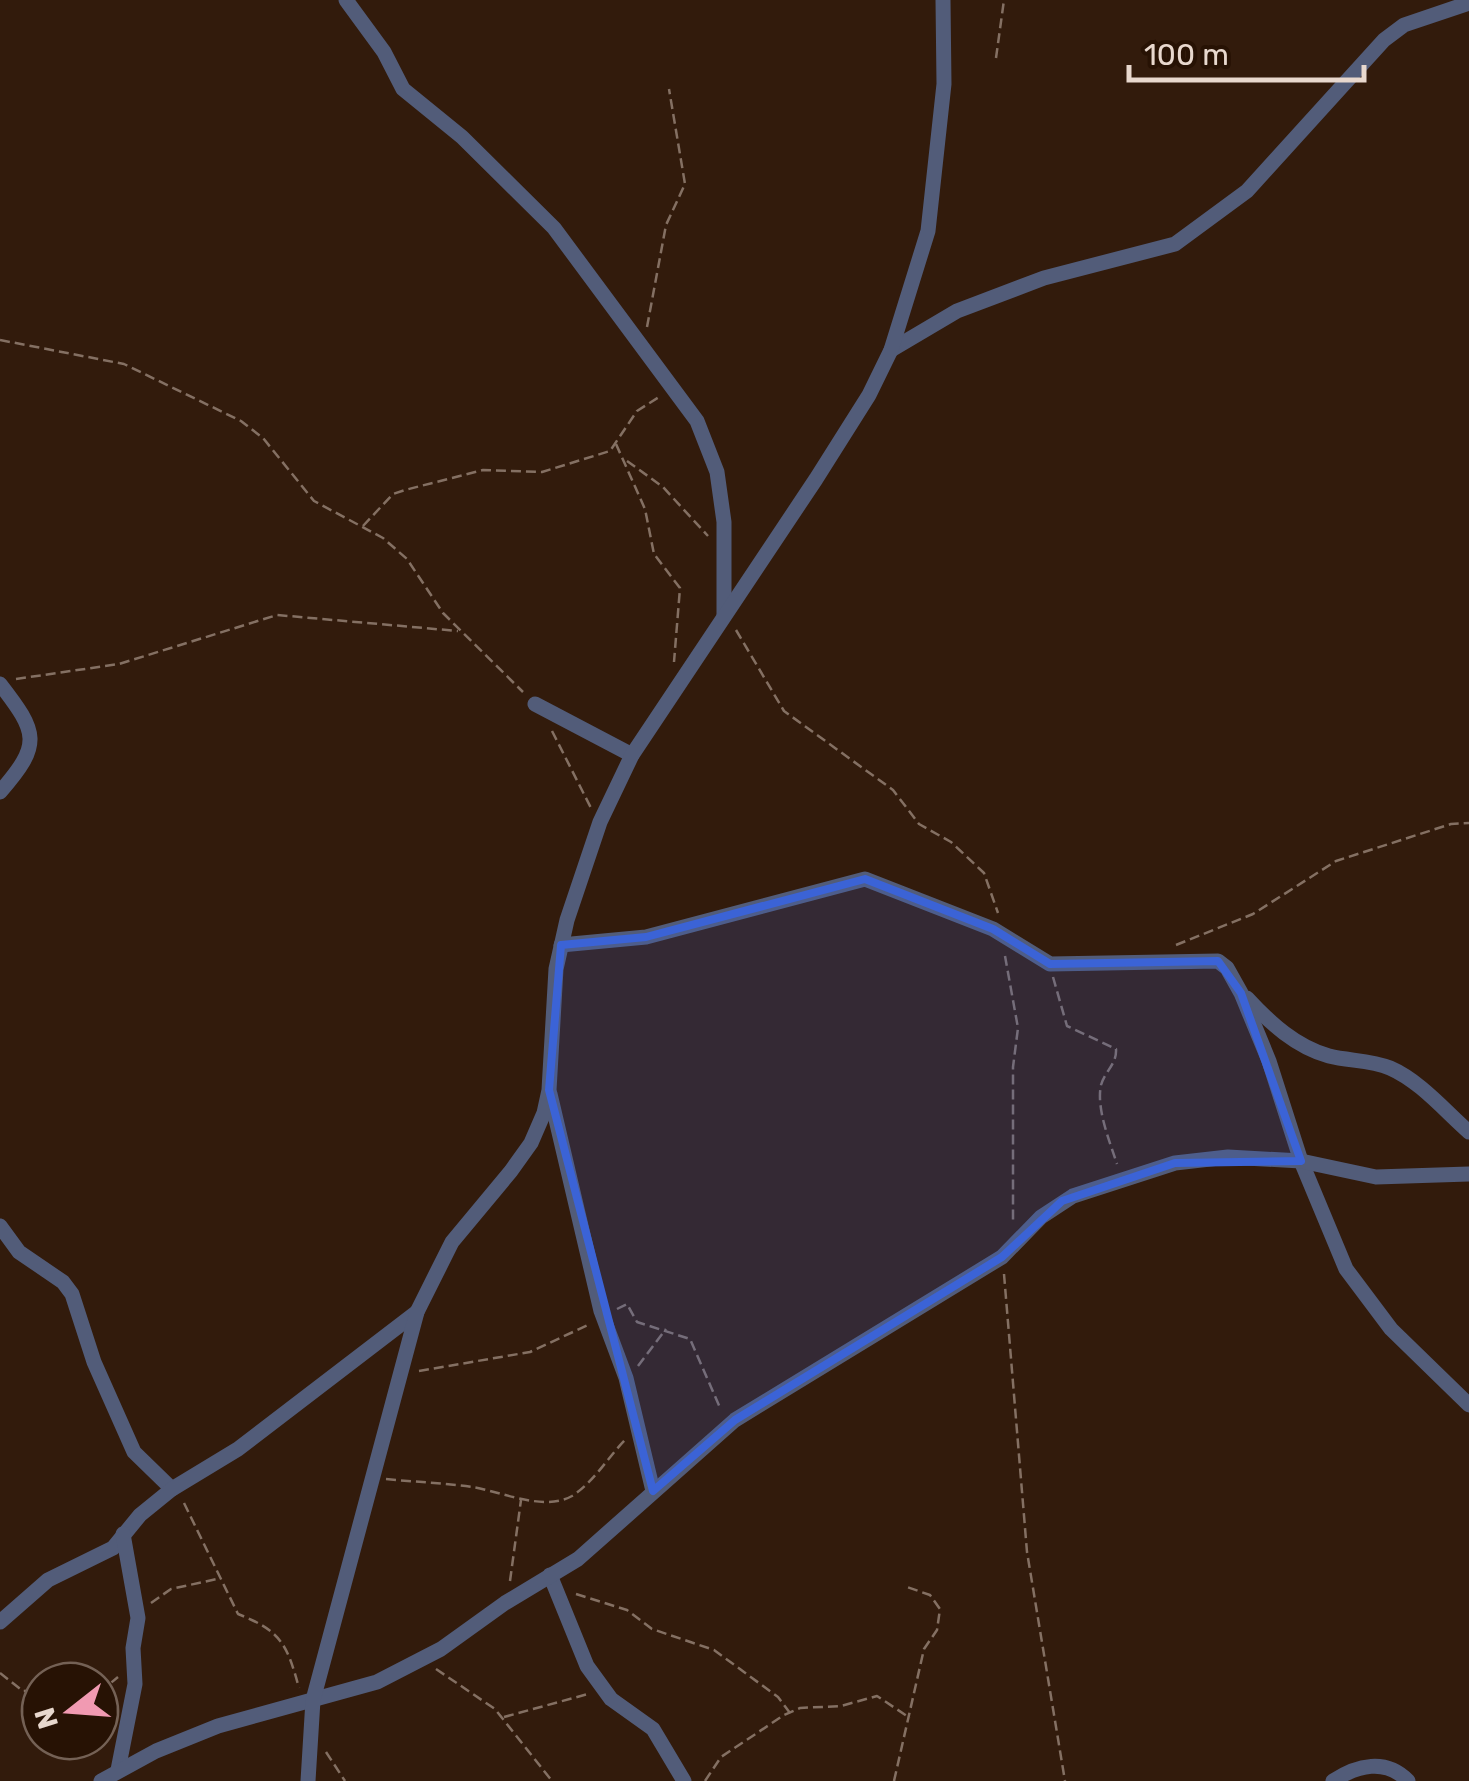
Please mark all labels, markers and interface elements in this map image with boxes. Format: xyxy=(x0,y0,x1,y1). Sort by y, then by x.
scale bar xyxy=(1129,20,1364,82)
text: 100 m xyxy=(1144,37,1229,73)
north arrow xyxy=(20,1661,120,1761)
text: N xyxy=(28,1704,65,1733)

